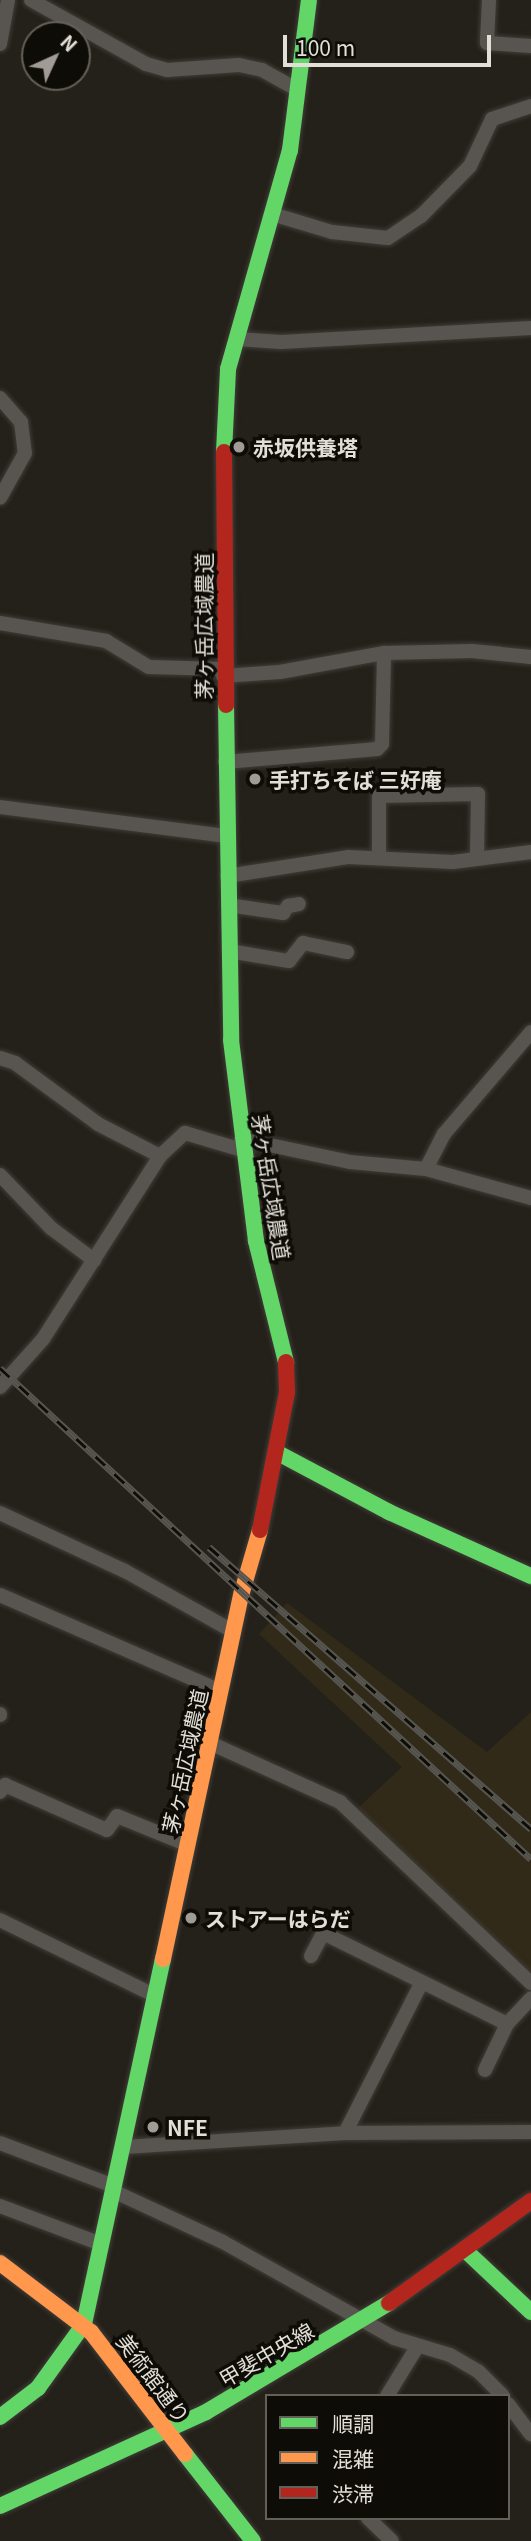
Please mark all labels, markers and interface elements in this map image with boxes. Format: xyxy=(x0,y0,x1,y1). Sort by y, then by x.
north arrow xyxy=(21,21,91,91)
scale bar xyxy=(286,21,494,65)
text: N xyxy=(55,28,84,57)
text: 100 m xyxy=(296,32,355,62)
place label: 赤坂供養塔 xyxy=(253,434,358,460)
marker: 赤坂供養塔 xyxy=(231,439,247,455)
street label: 茅ヶ岳広域農道 xyxy=(190,553,216,699)
place label: 手打ちそば 三好庵 xyxy=(269,766,442,792)
marker: 手打ちそば 三好庵 xyxy=(247,771,263,787)
street label: 茅ヶ岳広域農道 xyxy=(248,1112,296,1262)
street label: 茅ヶ岳広域農道 xyxy=(156,1686,212,1836)
place label: ストアーはらだ xyxy=(205,1905,351,1931)
marker: ストアーはらだ xyxy=(183,1910,199,1926)
place label: NFE xyxy=(167,2114,208,2140)
marker: NFE xyxy=(145,2119,161,2135)
street label: 甲斐中央線 xyxy=(214,2317,318,2391)
street label: 美術館通り xyxy=(112,2328,196,2428)
legend xyxy=(265,2394,510,2520)
text: 順調 xyxy=(332,2408,374,2438)
text: 混雑 xyxy=(332,2443,374,2473)
text: 渋滞 xyxy=(332,2478,374,2508)

